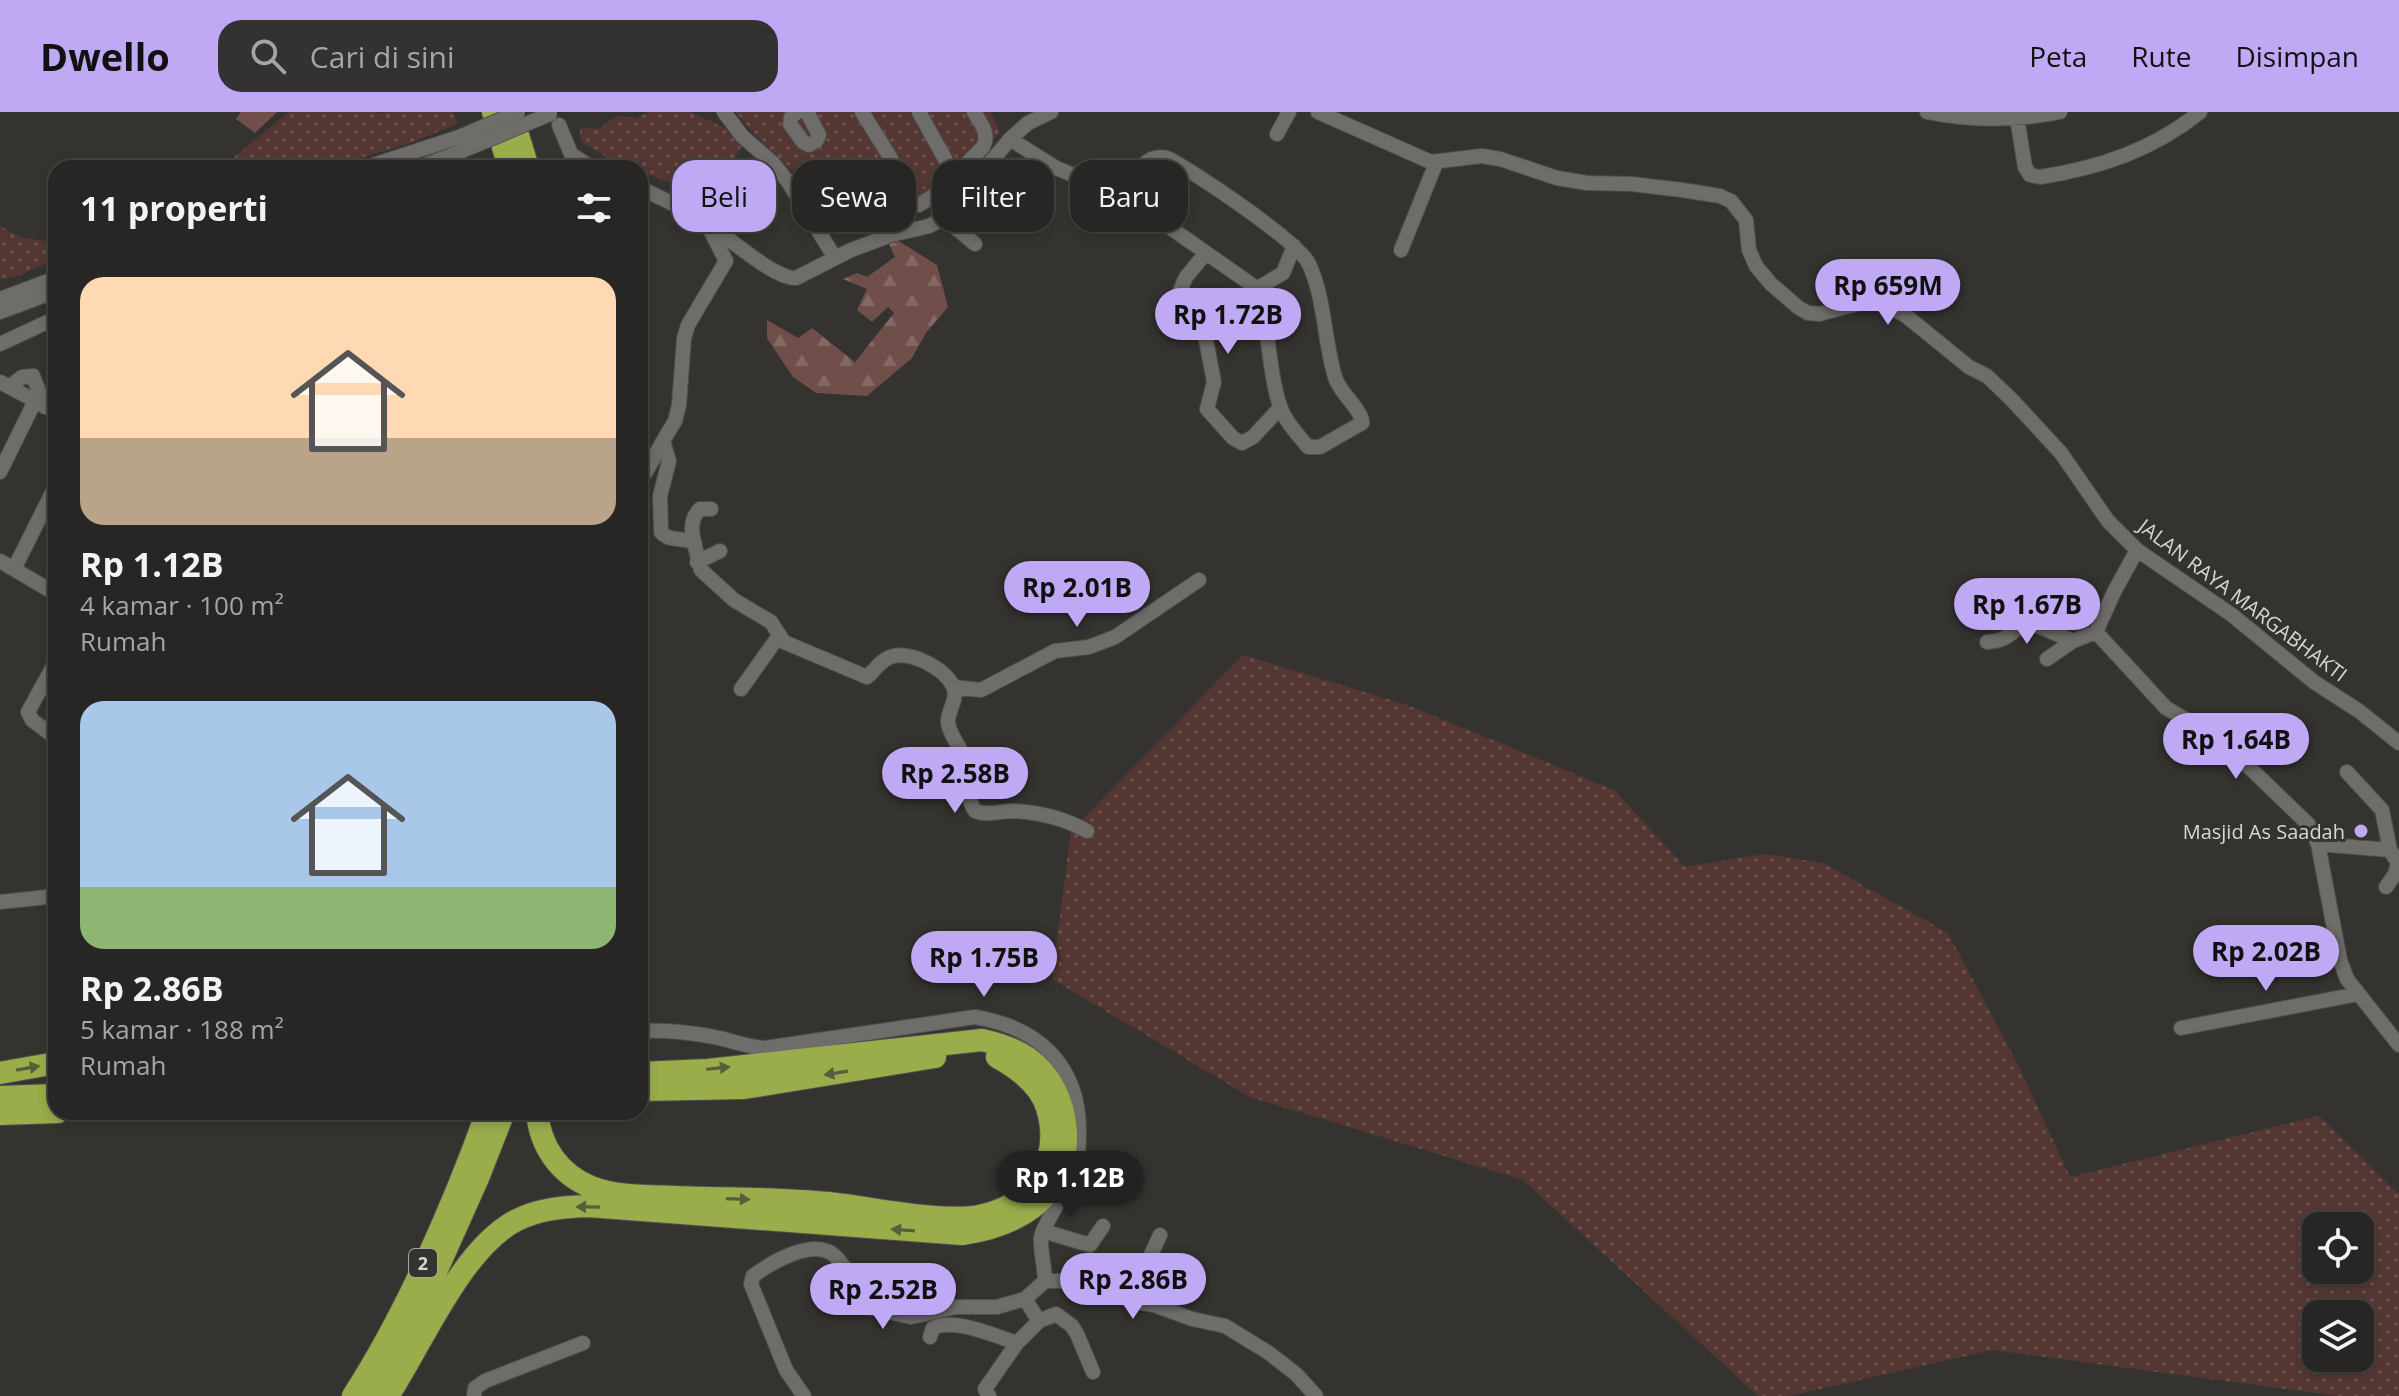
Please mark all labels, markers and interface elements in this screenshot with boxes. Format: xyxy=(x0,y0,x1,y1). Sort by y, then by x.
search box xyxy=(218,20,778,92)
text: Dwello xyxy=(40,30,170,82)
icon: search xyxy=(246,34,290,78)
text: Cari di sini xyxy=(310,36,455,77)
text: Peta xyxy=(2029,37,2087,75)
text: Rute xyxy=(2131,37,2191,75)
text: Disimpan xyxy=(2235,37,2359,75)
chip: Beli xyxy=(672,160,776,232)
chip: Sewa xyxy=(792,160,916,232)
chip: Filter xyxy=(932,160,1054,232)
chip: Baru xyxy=(1070,160,1188,232)
text: 11 properti xyxy=(80,185,268,231)
icon: filters xyxy=(572,186,616,230)
pin: Rp 659M xyxy=(1814,259,1962,327)
text: Rp 659M xyxy=(1833,267,1943,303)
pin: Rp 1.72B xyxy=(1145,288,1311,356)
text: Rp 1.72B xyxy=(1173,296,1283,332)
icon: home xyxy=(276,329,420,473)
street label: JALAN RAYA MARGABHAKTI xyxy=(2132,511,2353,687)
text: Rp 1.12B xyxy=(80,541,224,587)
pin: Rp 2.01B xyxy=(994,561,1160,629)
text: Rp 2.01B xyxy=(1022,569,1132,605)
pin: Rp 1.67B xyxy=(1944,578,2110,646)
text: Rp 1.67B xyxy=(1972,586,2082,622)
text: 4 kamar · 100 m² xyxy=(80,587,284,623)
text: Rumah xyxy=(80,623,166,659)
pin: Rp 1.64B xyxy=(2153,713,2319,781)
text: Rp 1.64B xyxy=(2181,721,2291,757)
pin: Rp 2.58B xyxy=(872,747,1038,815)
icon: home xyxy=(276,753,420,897)
text: Rp 2.58B xyxy=(900,755,1010,791)
place label: Masjid As Saadah xyxy=(2183,818,2345,845)
marker: Masjid As Saadah xyxy=(2352,822,2370,840)
pin: Rp 2.02B xyxy=(2183,925,2349,993)
pin: Rp 1.75B xyxy=(901,931,1067,999)
text: Rp 2.02B xyxy=(2211,933,2321,969)
text: Rp 1.75B xyxy=(929,939,1039,975)
text: Rp 2.86B xyxy=(80,965,224,1011)
text: 5 kamar · 188 m² xyxy=(80,1011,284,1047)
text: Rumah xyxy=(80,1047,166,1083)
one-way arrow xyxy=(16,1061,41,1073)
one-way arrow xyxy=(706,1062,731,1075)
one-way arrow xyxy=(823,1067,848,1080)
pin: Rp 1.12B xyxy=(987,1151,1153,1219)
text: Rp 1.12B xyxy=(1015,1159,1125,1195)
one-way arrow xyxy=(726,1193,751,1206)
one-way arrow xyxy=(575,1201,600,1213)
map controls xyxy=(2302,1212,2374,1372)
button: locate xyxy=(2302,1212,2374,1284)
one-way arrow xyxy=(890,1223,915,1236)
road number: 2 xyxy=(409,1249,437,1277)
pin: Rp 2.86B xyxy=(1050,1253,1216,1321)
text: Rp 2.86B xyxy=(1078,1261,1188,1297)
pin: Rp 2.52B xyxy=(800,1263,966,1331)
text: Rp 2.52B xyxy=(828,1271,938,1307)
button: layers xyxy=(2302,1300,2374,1372)

